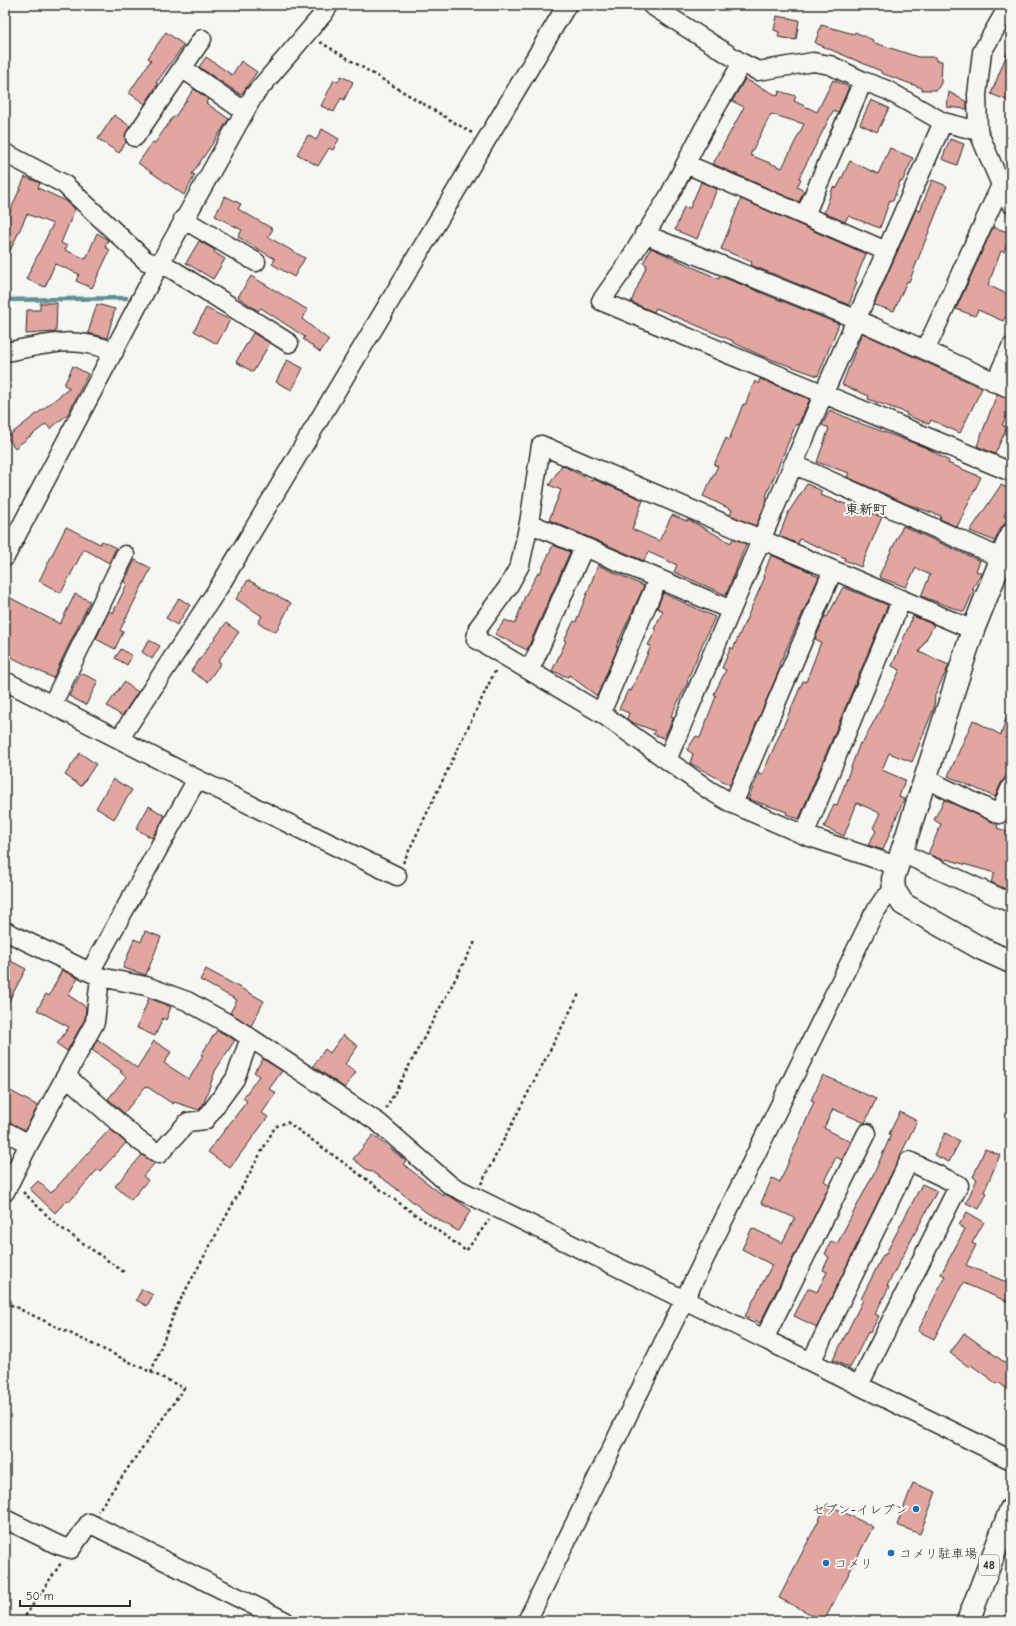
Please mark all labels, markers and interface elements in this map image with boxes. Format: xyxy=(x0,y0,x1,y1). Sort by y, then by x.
district label: 東新町 xyxy=(845,501,887,518)
place label: セブン-イレブン xyxy=(812,1502,908,1517)
marker: セブン-イレブン xyxy=(911,1504,921,1514)
place label: コメリ駐車場 xyxy=(899,1546,977,1561)
marker: コメリ駐車場 xyxy=(886,1548,896,1558)
road number: 48 xyxy=(979,1555,999,1575)
place label: コメリ xyxy=(834,1556,873,1571)
marker: コメリ xyxy=(821,1558,831,1568)
scale bar xyxy=(20,1582,130,1608)
text: 50 m xyxy=(26,1589,54,1603)

